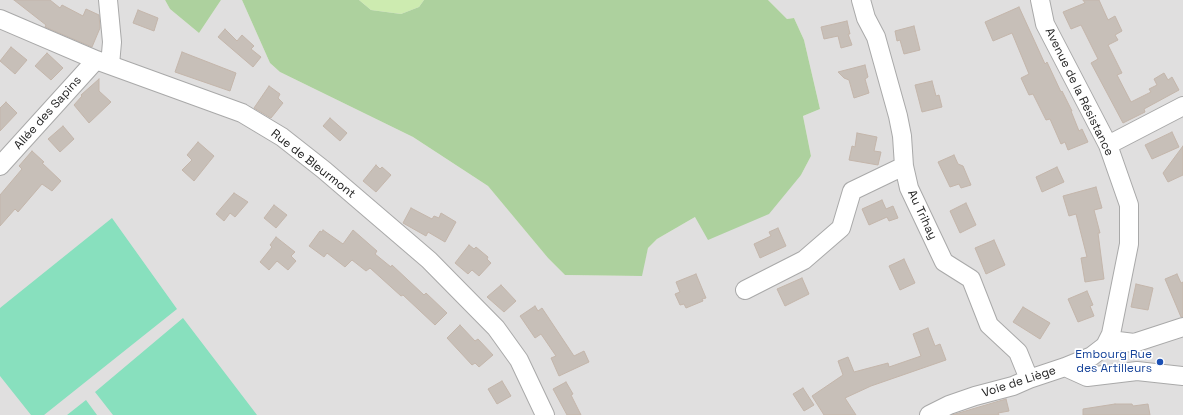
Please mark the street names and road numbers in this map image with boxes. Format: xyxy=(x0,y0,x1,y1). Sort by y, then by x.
street label: Avenue de la Résistance xyxy=(1042,26,1116,158)
street label: Allée des Sapins xyxy=(11,73,85,153)
street label: Rue de Bleurmont xyxy=(268,127,358,201)
street label: Au Trihay xyxy=(904,188,940,242)
street label: Voie de Liège xyxy=(980,363,1058,401)

